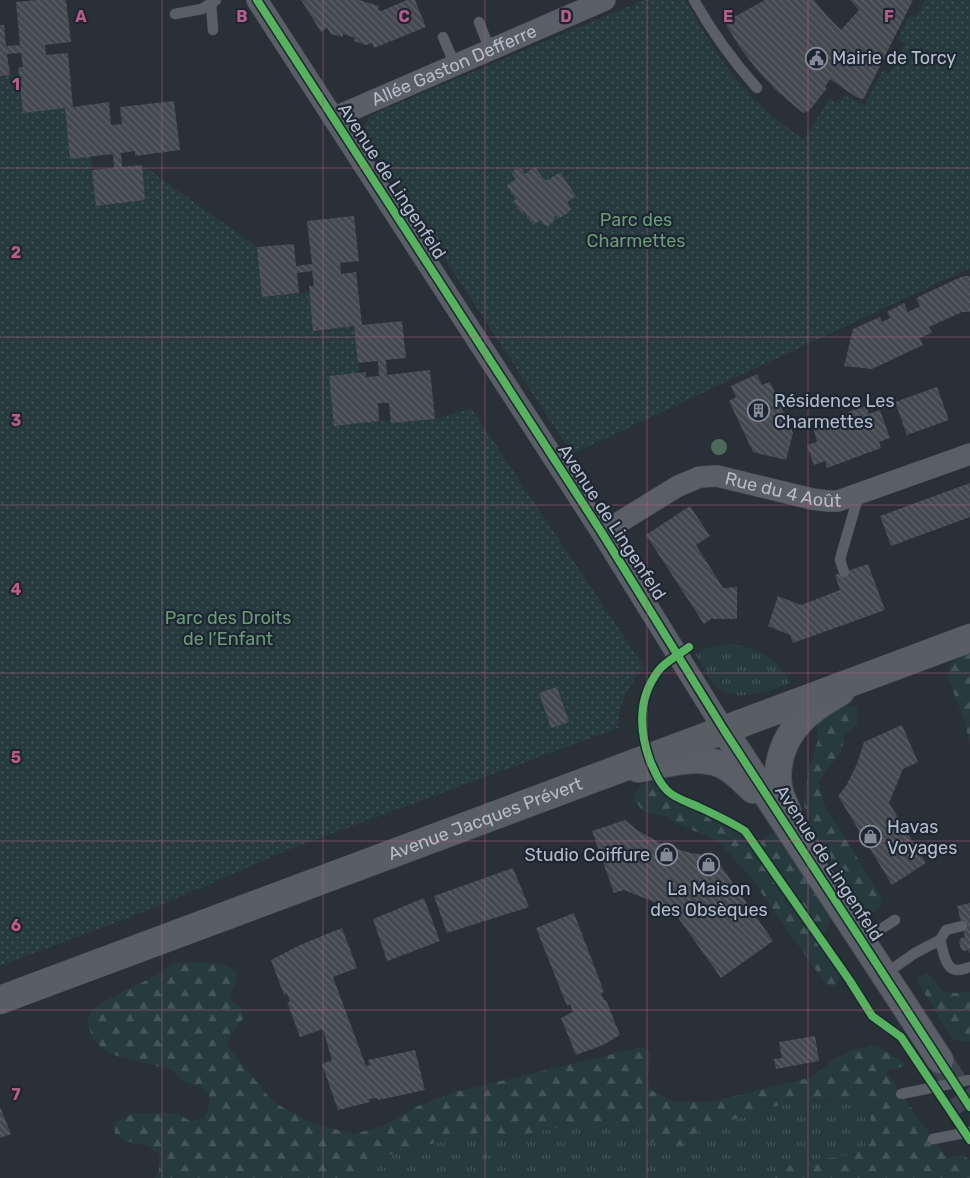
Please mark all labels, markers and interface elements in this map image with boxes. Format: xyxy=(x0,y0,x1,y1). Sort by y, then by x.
text: A xyxy=(75,7,87,26)
text: B xyxy=(236,7,248,26)
text: C xyxy=(398,7,410,26)
text: D xyxy=(560,7,572,26)
text: E xyxy=(723,7,733,26)
text: F xyxy=(884,7,894,26)
street label: Allée Gaston Defferre xyxy=(368,20,540,111)
public building icon: Mairie de Torcy xyxy=(804,46,828,70)
place label: Mairie de Torcy xyxy=(832,47,956,69)
text: 1 xyxy=(12,75,20,94)
street label: Avenue de Lingenfeld xyxy=(333,99,451,263)
park label: Parc des Charmettes xyxy=(586,209,686,252)
text: 2 xyxy=(11,243,21,262)
place label: Résidence Les Charmettes xyxy=(774,390,895,433)
building icon: Résidence Les Charmettes xyxy=(746,399,770,423)
text: 3 xyxy=(11,411,21,430)
street label: Avenue de Lingenfeld xyxy=(553,440,671,604)
street label: Rue du 4 Août xyxy=(723,467,841,512)
text: 4 xyxy=(11,580,22,599)
park label: Parc des Droits de l’Enfant xyxy=(165,607,291,650)
text: 5 xyxy=(11,748,21,767)
street label: Avenue Jacques Prévert xyxy=(385,773,585,865)
street label: Avenue de Lingenfeld xyxy=(770,781,888,945)
place label: Havas Voyages xyxy=(887,816,957,859)
shop icon: Havas Voyages xyxy=(859,825,883,849)
shop icon: Studio Coiffure xyxy=(654,843,678,867)
place label: Studio Coiffure xyxy=(524,844,650,866)
shop icon: La Maison des Obsèques xyxy=(697,852,721,876)
place label: La Maison des Obsèques xyxy=(650,878,768,921)
text: 6 xyxy=(11,916,21,935)
text: 7 xyxy=(11,1085,21,1104)

